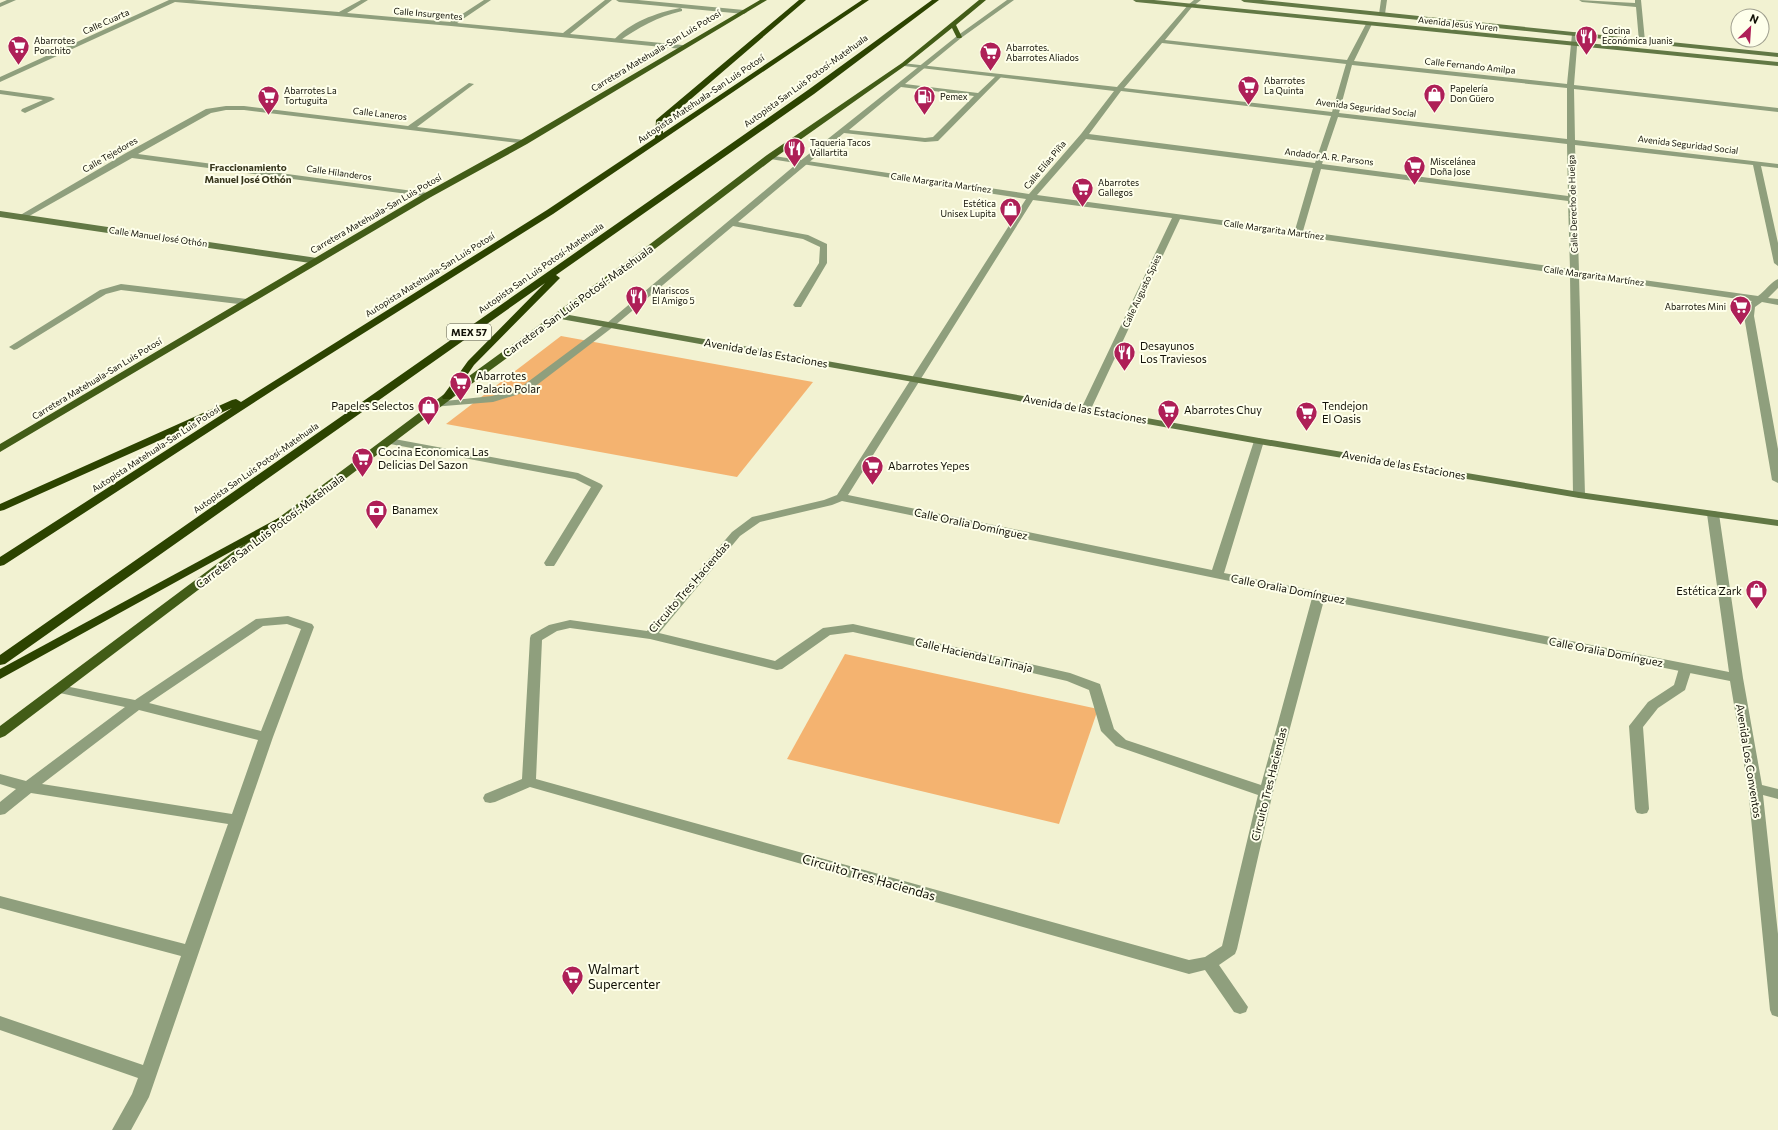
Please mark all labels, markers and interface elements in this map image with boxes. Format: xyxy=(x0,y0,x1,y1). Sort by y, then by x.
street label: Calle Insurgentes xyxy=(393,5,463,22)
street label: Calle Cuarta xyxy=(81,6,131,37)
street label: Carretera Matehuala-San Luis Potosí xyxy=(589,7,723,94)
north arrow xyxy=(1730,8,1770,48)
text: N xyxy=(1748,11,1761,26)
street label: Avenida Jesús Yuren xyxy=(1418,14,1498,33)
restaurant icon: Cocina Económica Juanis xyxy=(1573,23,1599,56)
place label: Cocina Económica Juanis xyxy=(1602,25,1673,46)
street label: Autopista San Luis Potosí-Matehuala xyxy=(742,32,870,129)
supermarket icon: Abarrotes Ponchito xyxy=(6,33,32,66)
place label: Abarrotes Ponchito xyxy=(34,35,75,56)
supermarket icon: Abarrotes. Abarrotes Aliados xyxy=(977,40,1003,73)
place label: Abarrotes. Abarrotes Aliados xyxy=(1006,42,1079,63)
street label: Autopista Matehuala-San Luis Potosí xyxy=(635,52,767,145)
street label: Calle Fernando Amilpa xyxy=(1424,55,1516,76)
supermarket icon: Abarrotes La Quinta xyxy=(1236,73,1262,106)
place label: Abarrotes La Quinta xyxy=(1264,75,1305,96)
shop icon: Papelería Don Güero xyxy=(1422,81,1448,114)
supermarket icon: Abarrotes La Tortuguita xyxy=(255,83,281,116)
place label: Papelería Don Güero xyxy=(1450,83,1494,104)
fuel station icon: Pemex xyxy=(911,84,937,117)
place label: Abarrotes La Tortuguita xyxy=(284,85,337,106)
place label: Pemex xyxy=(940,91,968,102)
street label: Avenida Seguridad Social xyxy=(1315,96,1417,119)
street label: Calle Laneros xyxy=(352,105,408,122)
street label: Avenida Seguridad Social xyxy=(1637,133,1739,156)
street label: Calle Tejedores xyxy=(80,134,139,175)
restaurant icon: Taqueria Tacos Vallartita xyxy=(782,135,808,168)
place label: Taqueria Tacos Vallartita xyxy=(810,137,871,158)
street label: Calle Elías Piña xyxy=(1021,138,1068,191)
street label: Andador A. R. Parsons xyxy=(1284,146,1374,167)
supermarket icon: Miscelánea Doña Jose xyxy=(1401,154,1427,187)
street label: Calle Derecho de Huelga xyxy=(1565,154,1580,253)
place label: Miscelánea Doña Jose xyxy=(1430,156,1476,177)
district label: Fraccionamiento Manuel José Othón xyxy=(204,161,292,185)
street label: Calle Hilanderos xyxy=(306,162,372,183)
street label: Calle Margarita Martínez xyxy=(890,170,993,195)
street label: Carretera Matehuala-San Luis Potosí xyxy=(308,171,444,256)
supermarket icon: Abarrotes Gallegos xyxy=(1070,175,1096,208)
place label: Abarrotes Gallegos xyxy=(1098,177,1139,198)
shop icon: Estética Unisex Lupita xyxy=(998,196,1024,229)
place label: Estética Unisex Lupita xyxy=(940,198,996,219)
street label: Calle Margarita Martínez xyxy=(1223,217,1326,242)
street label: Autopista San Luis Potosí-Matehuala xyxy=(476,220,606,315)
street label: Calle Manuel José Othón xyxy=(108,224,208,249)
street label: Autopista Matehuala-San Luis Potosí xyxy=(363,230,497,319)
street label: Carretera San Luis Potosí-Matehuala xyxy=(500,242,655,360)
street label: Calle Augusto Spies xyxy=(1120,252,1163,329)
street label: Calle Margarita Martínez xyxy=(1543,263,1646,288)
restaurant icon: Mariscos El Amigo 5 xyxy=(623,283,649,316)
place label: Mariscos El Amigo 5 xyxy=(652,285,695,306)
supermarket icon: Abarrotes Mini xyxy=(1728,294,1754,327)
place label: Abarrotes Mini xyxy=(1665,301,1726,312)
road number: MEX 57 xyxy=(447,324,491,340)
street label: Carretera Matehuala-San Luis Potosí xyxy=(30,335,164,422)
street label: Avenida de las Estaciones xyxy=(703,335,829,370)
restaurant icon: Desayunos Los Traviesos xyxy=(1111,339,1137,372)
place label: Desayunos Los Traviesos xyxy=(1140,339,1207,365)
supermarket icon: Abarrotes Palacio Polar xyxy=(448,369,474,402)
place label: Abarrotes Palacio Polar xyxy=(476,369,541,395)
street label: Avenida de las Estaciones xyxy=(1022,391,1148,426)
shop icon: Papeles Selectos xyxy=(416,393,442,426)
supermarket icon: Abarrotes Chuy xyxy=(1156,397,1182,430)
place label: Papeles Selectos xyxy=(331,399,414,412)
supermarket icon: Tendejon El Oasis xyxy=(1293,399,1319,432)
place label: Tendejon El Oasis xyxy=(1322,399,1368,425)
street label: Autopista Matehuala-San Luis Potosí xyxy=(90,403,222,494)
place label: Abarrotes Chuy xyxy=(1184,403,1262,416)
street label: Autopista San Luis Potosí-Matehuala xyxy=(191,420,321,515)
supermarket icon: Cocina Economica Las Delicias Del Sazon xyxy=(349,445,375,478)
place label: Cocina Economica Las Delicias Del Sazon xyxy=(378,445,489,471)
street label: Avenida de las Estaciones xyxy=(1341,447,1467,482)
supermarket icon: Abarrotes Yepes xyxy=(860,453,886,486)
place label: Abarrotes Yepes xyxy=(888,459,970,472)
street label: Carretera San Luis Potosí-Matehuala xyxy=(193,470,347,591)
bank icon: Banamex xyxy=(363,497,389,530)
place label: Banamex xyxy=(392,503,438,516)
street label: Calle Oralia Domínguez xyxy=(913,505,1030,542)
street label: Circuito Tres Haciendas xyxy=(645,538,732,635)
street label: Calle Oralia Domínguez xyxy=(1230,571,1347,606)
shop icon: Estética Zark xyxy=(1744,578,1770,611)
place label: Estética Zark xyxy=(1676,584,1742,597)
street label: Calle Oralia Domínguez xyxy=(1548,634,1665,669)
street label: Calle Hacienda La Tinaja xyxy=(914,635,1034,674)
street label: Avenida Los Conventos xyxy=(1734,703,1765,819)
street label: Circuito Tres Haciendas xyxy=(1248,726,1289,842)
street label: Circuito Tres Haciendas xyxy=(800,850,938,904)
place label: Walmart Supercenter xyxy=(588,961,660,992)
supermarket icon: Walmart Supercenter xyxy=(559,963,585,996)

